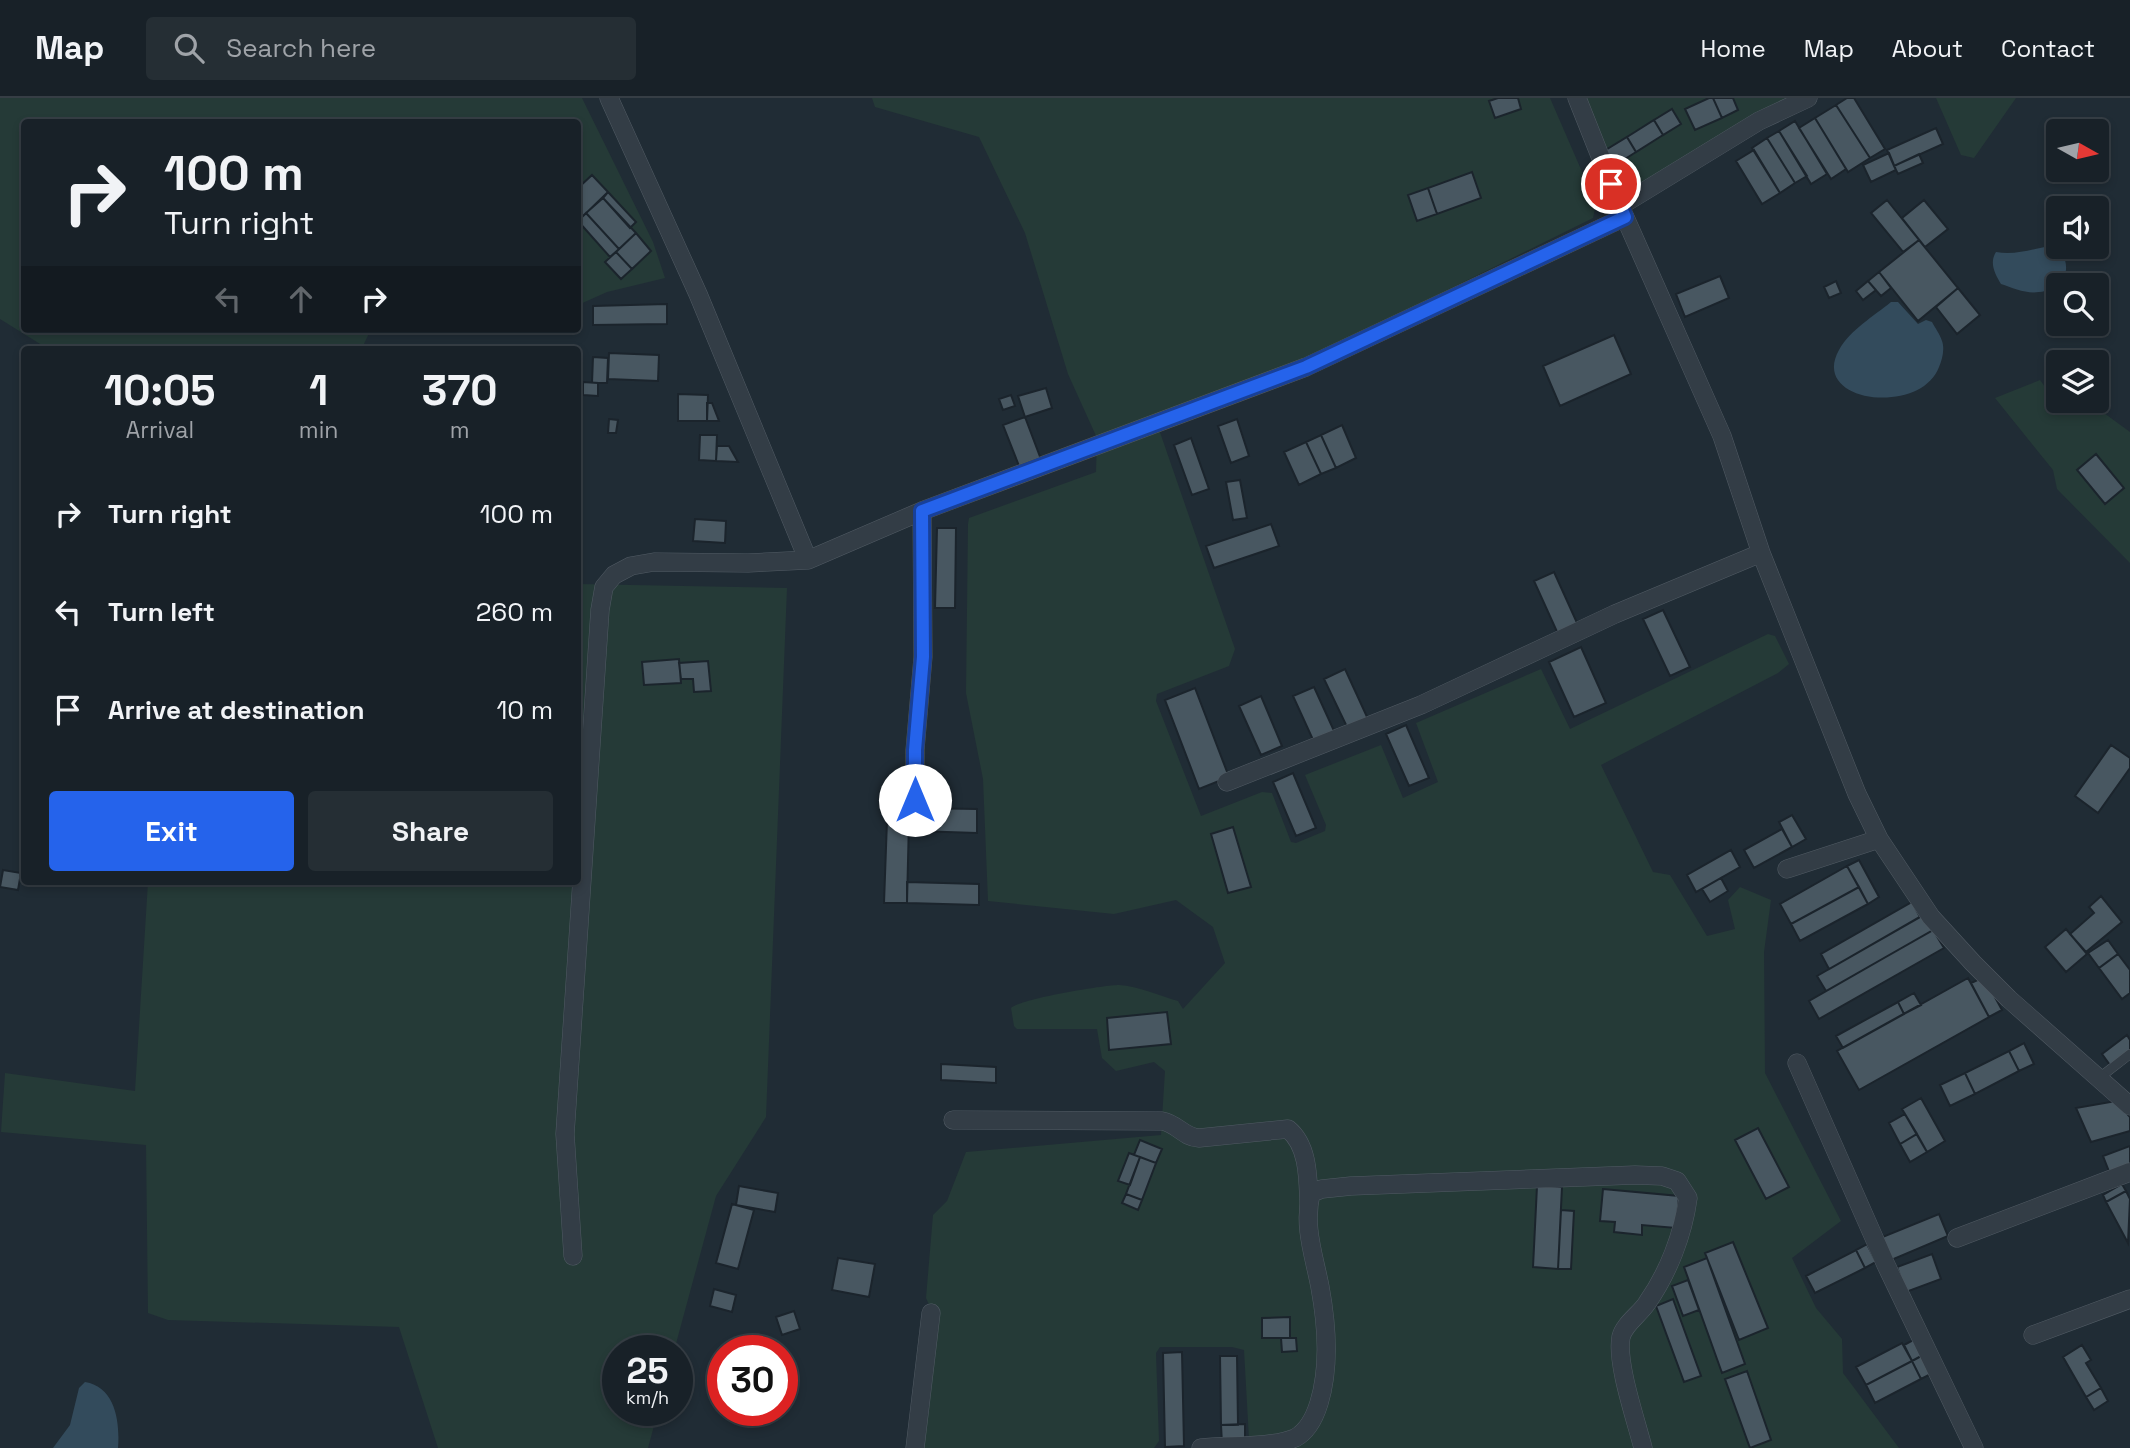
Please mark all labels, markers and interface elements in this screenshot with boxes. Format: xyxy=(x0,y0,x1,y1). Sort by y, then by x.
search box xyxy=(146,17,636,80)
text: Map xyxy=(35,27,104,69)
icon: search xyxy=(170,29,208,67)
text: Search here xyxy=(226,31,376,65)
text: Home xyxy=(1700,33,1766,64)
text: Map xyxy=(1804,33,1854,64)
text: About xyxy=(1892,33,1963,64)
text: Contact xyxy=(2001,33,2095,64)
north arrow xyxy=(2046,119,2109,182)
map controls xyxy=(2046,119,2109,413)
text: 100 m xyxy=(164,142,304,204)
icon: right xyxy=(49,147,140,238)
pin xyxy=(1581,154,1641,214)
icon: arrive xyxy=(1592,165,1630,203)
button: sound xyxy=(2046,196,2109,259)
text: Turn right xyxy=(164,203,314,243)
button: search xyxy=(2046,273,2109,336)
icon: left xyxy=(209,280,247,318)
icon: ahead xyxy=(282,280,320,318)
icon: right xyxy=(355,280,393,318)
button: layers xyxy=(2046,350,2109,413)
text: 10:05 xyxy=(104,364,216,417)
text: 1 xyxy=(309,364,328,417)
text: 370 xyxy=(422,364,498,417)
text: Arrival xyxy=(126,415,194,445)
text: min xyxy=(299,415,338,445)
text: m xyxy=(450,415,470,445)
icon: right xyxy=(49,495,87,533)
text: Turn right xyxy=(108,497,232,531)
text: 100 m xyxy=(480,497,553,531)
icon: left xyxy=(49,593,87,631)
text: Turn left xyxy=(108,595,215,629)
text: 260 m xyxy=(476,595,553,629)
icon: arrive xyxy=(49,691,87,729)
text: Arrive at destination xyxy=(108,693,365,727)
text: 10 m xyxy=(496,693,553,727)
position arrow xyxy=(878,763,952,837)
button: Exit xyxy=(49,791,294,871)
button: Share xyxy=(308,791,553,871)
speed limit sign: 30 xyxy=(707,1335,798,1426)
text: 25 xyxy=(627,1349,668,1393)
text: km/h xyxy=(626,1386,669,1409)

